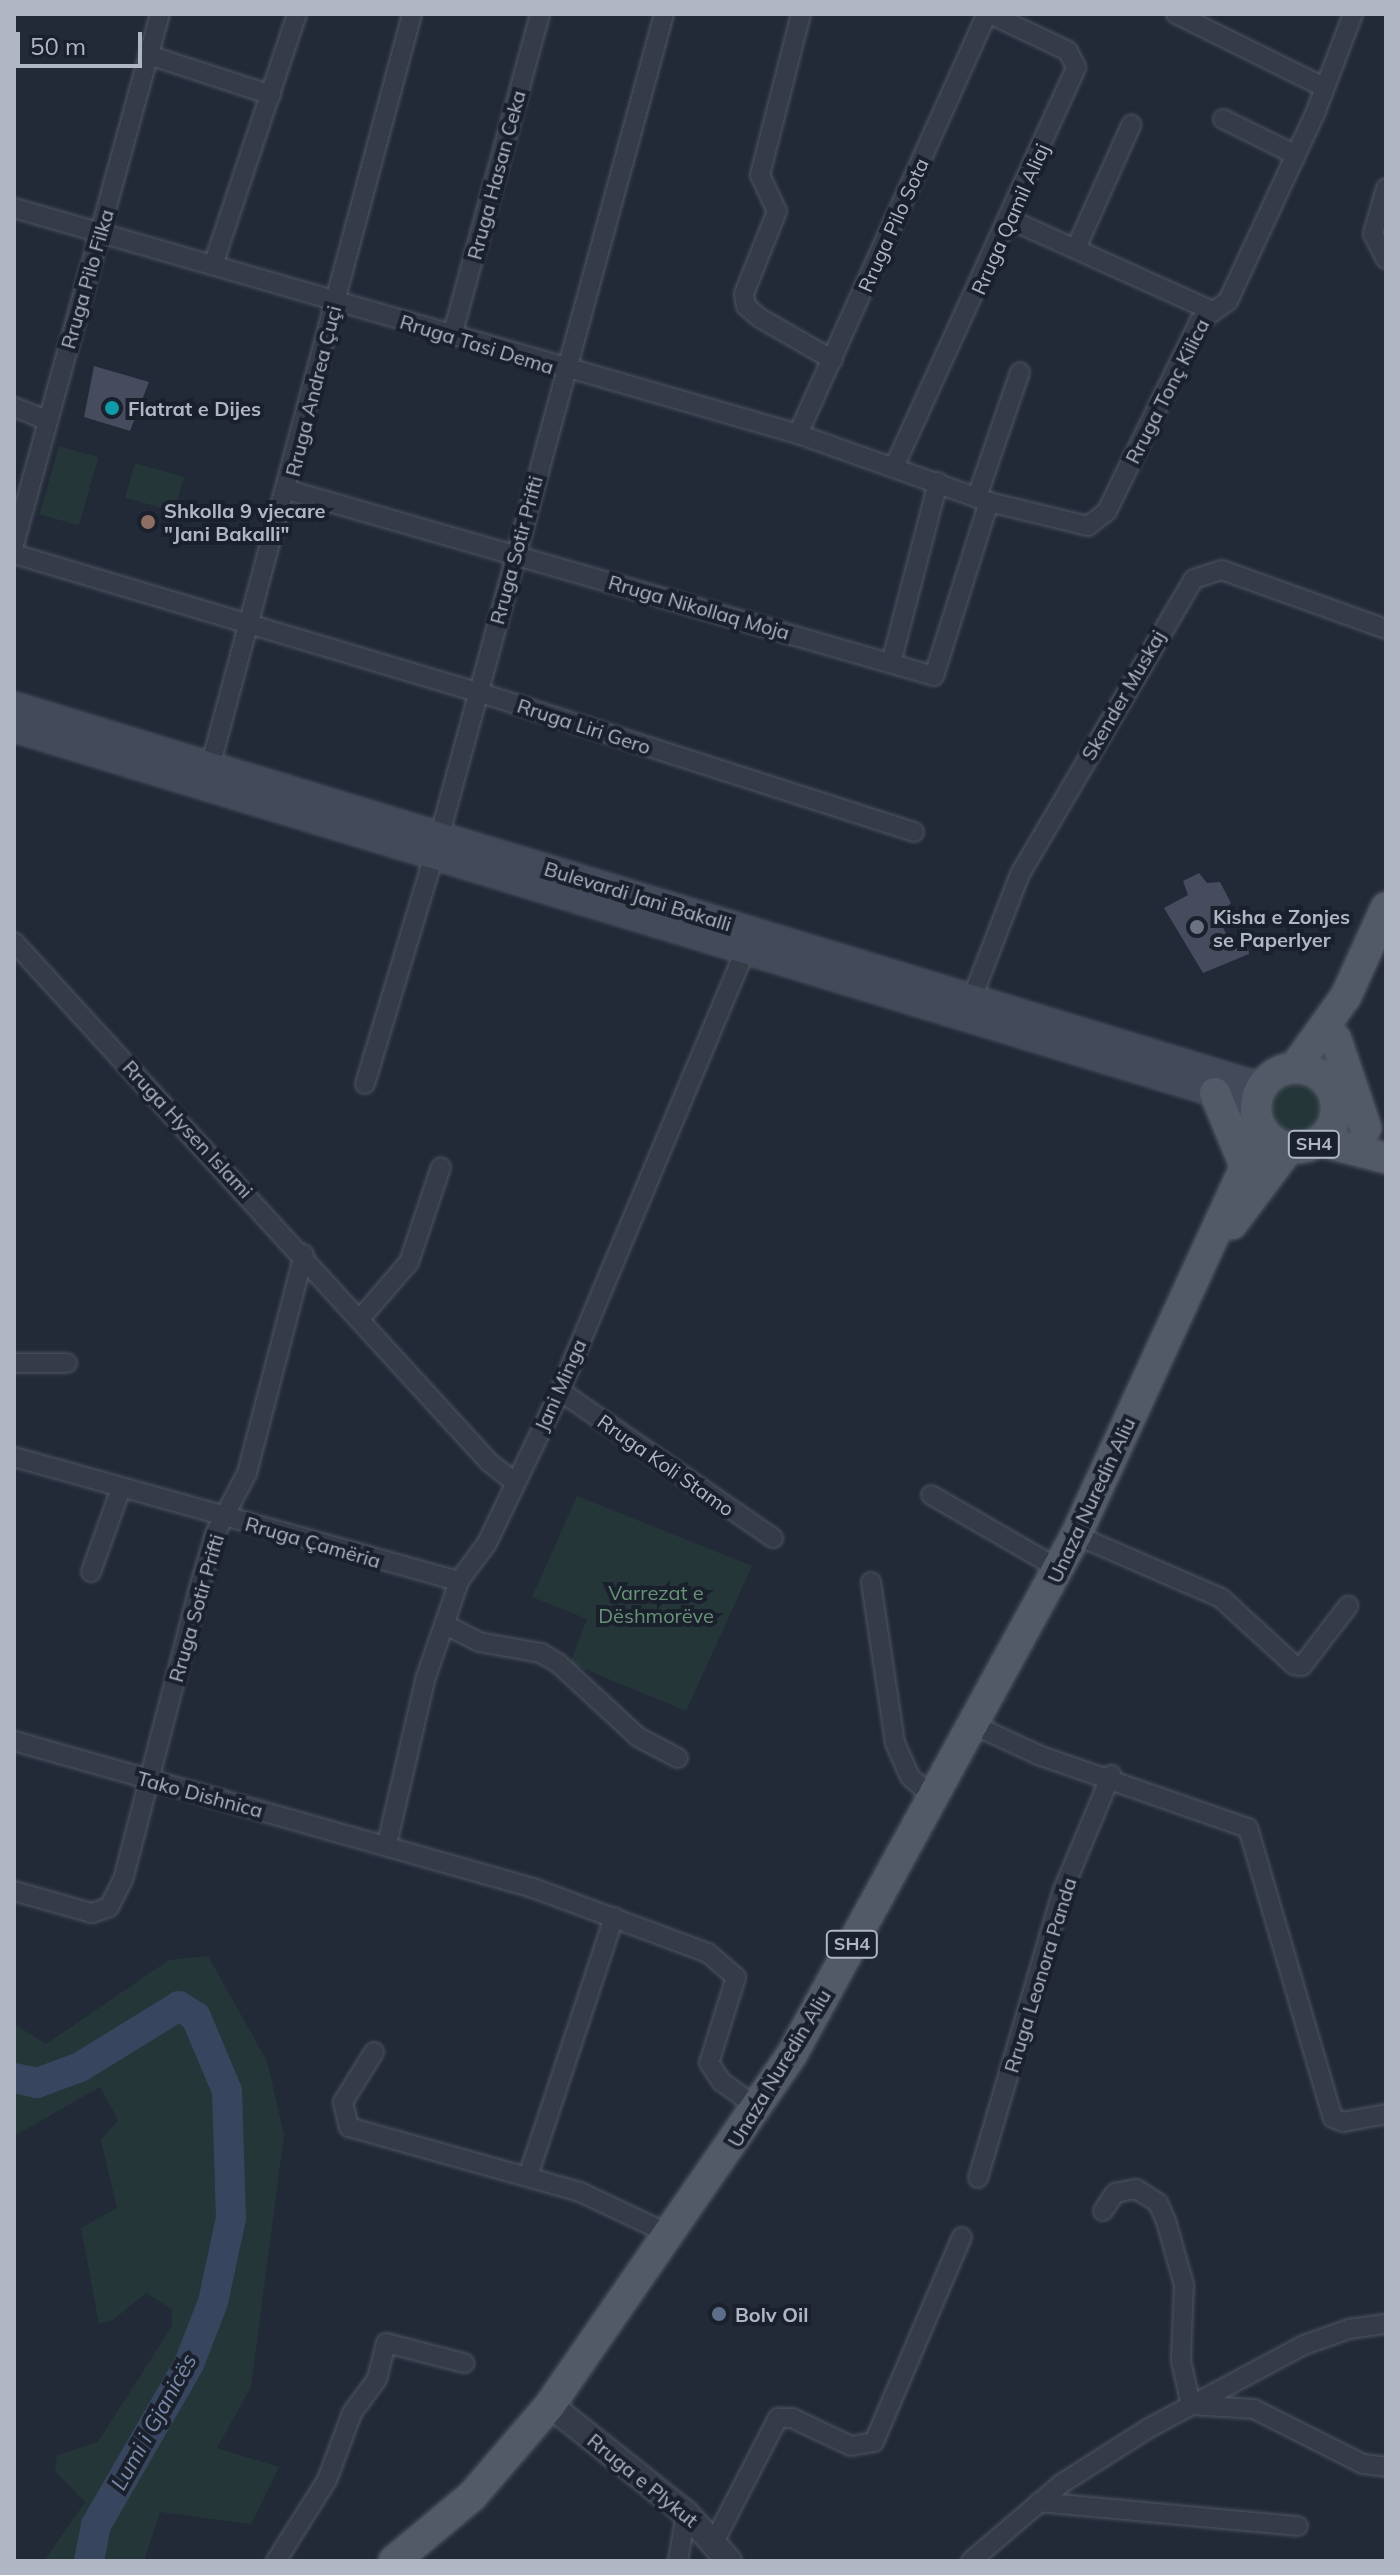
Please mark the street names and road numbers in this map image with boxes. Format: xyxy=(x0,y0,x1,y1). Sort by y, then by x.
street label: Rruga Hasan Ceka xyxy=(462,88,530,262)
street label: Rruga Qamil Aliaj xyxy=(966,140,1054,298)
street label: Rruga Pilo Sota xyxy=(853,154,933,296)
street label: Rruga Pilo Filka xyxy=(56,206,118,352)
street label: Rruga Andrea Çuçi xyxy=(280,303,346,479)
street label: Rruga Tasi Dema xyxy=(397,309,557,379)
street label: Rruga Tonç Kilica xyxy=(1120,314,1214,468)
street label: Rruga Sotir Prifti xyxy=(485,473,547,627)
street label: Rruga Nikollaq Moja xyxy=(606,570,792,644)
street label: Skender Muskaj xyxy=(1076,626,1170,764)
street label: Rruga Liri Gero xyxy=(514,693,654,759)
street label: Bulevardi Jani Bakalli xyxy=(541,856,735,936)
street label: Rruga Hysen Islami xyxy=(118,1055,258,1203)
road number: SH4 xyxy=(1286,1130,1342,1158)
street label: Jani Minga xyxy=(529,1335,591,1435)
street label: Rruga Koli Stamo xyxy=(593,1409,739,1521)
street label: Unaza Nuredin Aliu xyxy=(1042,1413,1140,1587)
street label: Rruga Çamëria xyxy=(243,1511,383,1573)
street label: Rruga Sotir Prifti xyxy=(163,1531,229,1685)
street label: Tako Dishnica xyxy=(135,1766,265,1822)
street label: Rruga Leonora Panda xyxy=(999,1875,1081,2075)
road number: SH4 xyxy=(824,1930,880,1958)
street label: Unaza Nuredin Aliu xyxy=(722,1985,836,2151)
street label: Rruga e Plykut xyxy=(583,2428,703,2532)

